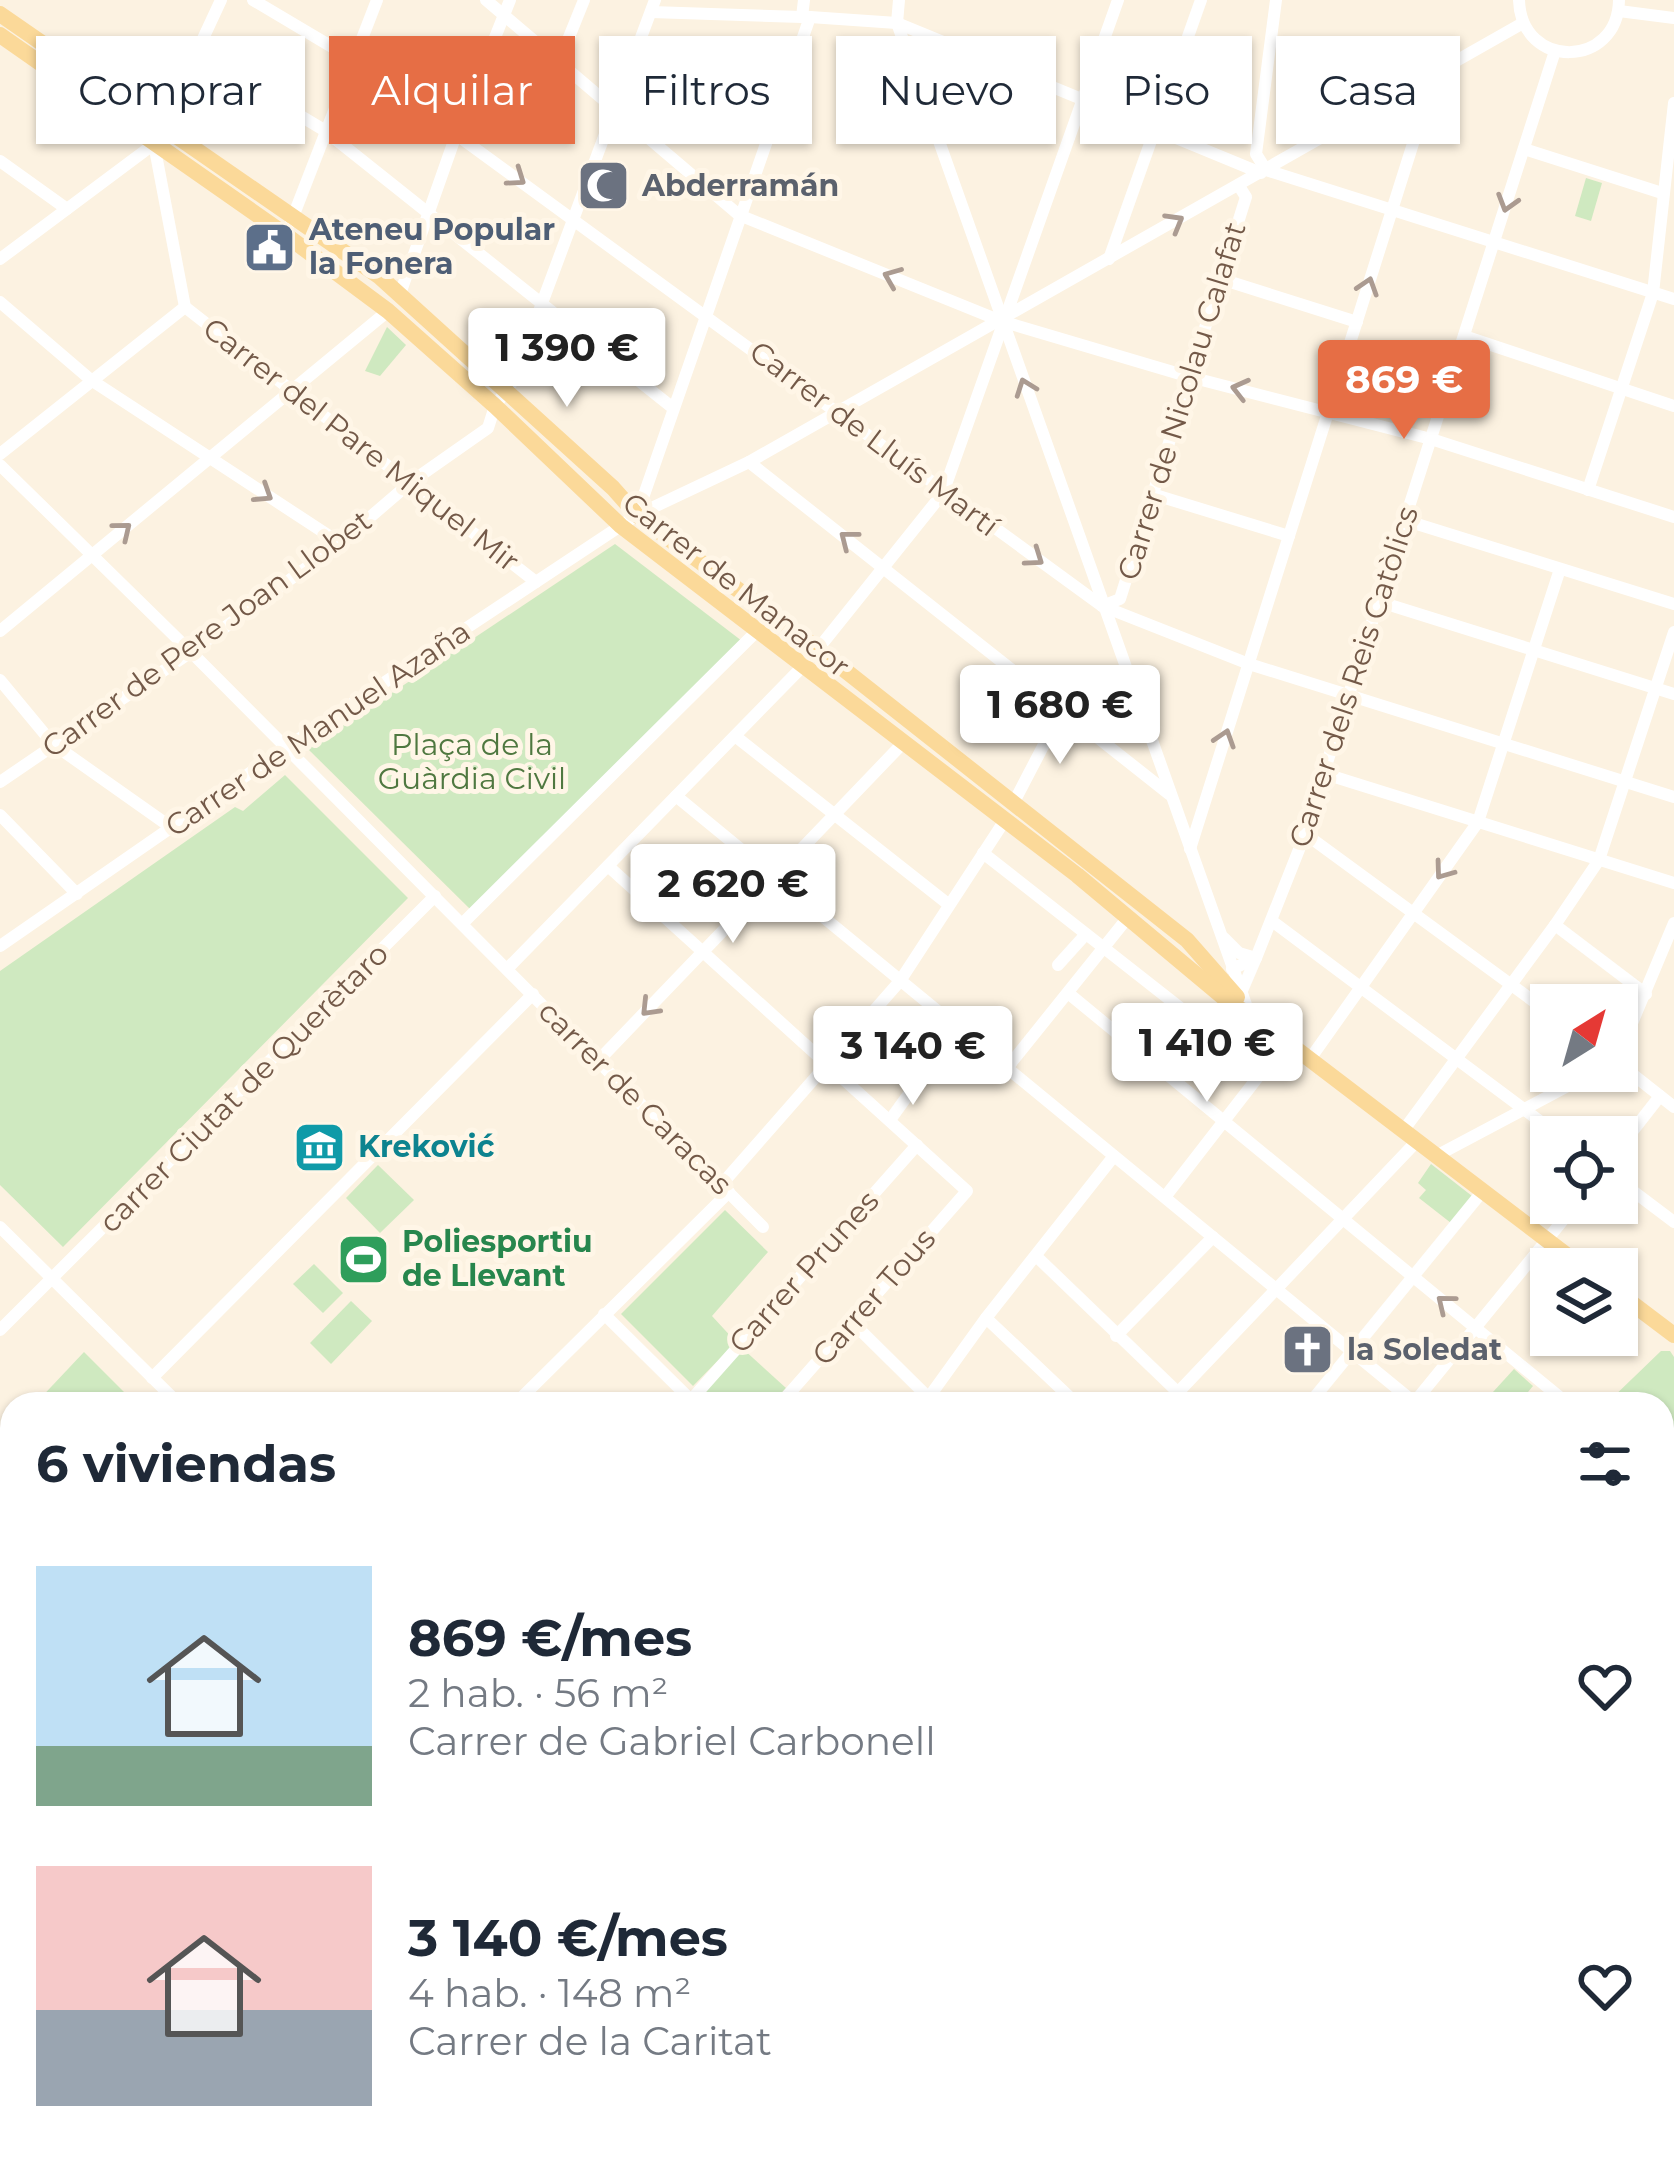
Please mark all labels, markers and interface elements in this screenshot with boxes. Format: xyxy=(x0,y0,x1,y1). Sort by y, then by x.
chip: Comprar xyxy=(36,36,305,144)
chip: Alquilar xyxy=(329,36,575,144)
chip: Filtros xyxy=(599,36,812,144)
chip: Nuevo xyxy=(836,36,1056,144)
chip: Piso xyxy=(1080,36,1252,144)
chip: Casa xyxy=(1276,36,1460,144)
mosque icon: Abderramán xyxy=(575,158,631,214)
one-way arrow xyxy=(504,164,526,186)
place label: Abderramán xyxy=(641,167,839,204)
one-way arrow xyxy=(1497,192,1522,213)
place label: Ateneu Popular la Fonera xyxy=(308,211,555,282)
one-way arrow xyxy=(1163,213,1184,236)
street label: Carrer de Nicolau Calafat xyxy=(1109,217,1254,584)
public building icon: Ateneu Popular la Fonera xyxy=(242,219,298,275)
one-way arrow xyxy=(883,267,904,291)
one-way arrow xyxy=(1354,276,1379,297)
pin: 1 390 € xyxy=(456,308,678,410)
street label: Carrer del Pare Miquel Mir xyxy=(196,310,527,580)
text: 1 390 € xyxy=(495,323,639,371)
street label: Carrer de Lluís Martí xyxy=(743,333,1008,545)
pin: 869 € xyxy=(1320,340,1488,442)
text: 869 € xyxy=(1345,355,1463,403)
one-way arrow xyxy=(1015,378,1039,399)
one-way arrow xyxy=(1230,378,1250,403)
one-way arrow xyxy=(251,480,273,502)
street label: Carrer de Manacor xyxy=(615,484,857,685)
street label: Carrer de Pere Joan Llobet xyxy=(35,502,379,766)
street label: Carrer dels Reis Catòlics xyxy=(1281,502,1426,852)
one-way arrow xyxy=(110,523,132,544)
one-way arrow xyxy=(839,532,861,553)
one-way arrow xyxy=(1022,544,1044,566)
street label: Carrer de Manuel Azaña xyxy=(158,613,477,845)
pin: 1 680 € xyxy=(949,665,1171,767)
text: 1 680 € xyxy=(987,680,1133,728)
park label: Plaça de la Guàrdia Civil xyxy=(378,726,566,797)
one-way arrow xyxy=(1211,728,1236,749)
pin: 2 620 € xyxy=(622,844,844,946)
one-way arrow xyxy=(1435,858,1457,879)
text: 2 620 € xyxy=(657,859,809,907)
street label: carrer Ciutat de Querètaro xyxy=(91,935,396,1240)
north arrow xyxy=(1530,984,1638,1092)
map controls xyxy=(1530,984,1638,1356)
street label: carrer de Caracas xyxy=(531,993,740,1202)
one-way arrow xyxy=(642,994,664,1015)
pin: 1 410 € xyxy=(1096,1003,1318,1105)
pin: 3 140 € xyxy=(802,1006,1024,1108)
text: 1 410 € xyxy=(1139,1018,1275,1066)
text: 3 140 € xyxy=(840,1021,986,1069)
button: locate xyxy=(1530,1116,1638,1224)
museum icon: Kreković xyxy=(291,1119,347,1175)
place label: Kreković xyxy=(358,1128,495,1165)
street label: Carrer Prunes xyxy=(721,1183,886,1361)
street label: Carrer Tous xyxy=(804,1221,943,1373)
place label: Poliesportiu de Llevant xyxy=(402,1223,593,1294)
sports icon: Poliesportiu de Llevant xyxy=(335,1231,391,1287)
button: layers xyxy=(1530,1248,1638,1356)
one-way arrow xyxy=(1437,1296,1459,1317)
church icon: la Soledat xyxy=(1280,1322,1336,1378)
place label: la Soledat xyxy=(1347,1331,1502,1368)
icon: filters xyxy=(1572,1431,1638,1497)
text: 6 viviendas xyxy=(36,1433,336,1495)
text: 869 €/mes xyxy=(408,1607,692,1669)
icon: home xyxy=(132,1614,276,1758)
icon: heart xyxy=(1572,1653,1638,1719)
text: 2 hab. · 56 m² xyxy=(408,1669,668,1717)
text: Carrer de Gabriel Carbonell xyxy=(408,1717,936,1765)
text: 3 140 €/mes xyxy=(408,1907,728,1969)
icon: home xyxy=(132,1914,276,2058)
icon: heart xyxy=(1572,1953,1638,2019)
text: 4 hab. · 148 m² xyxy=(408,1969,691,2017)
text: Carrer de la Caritat xyxy=(408,2017,772,2065)

